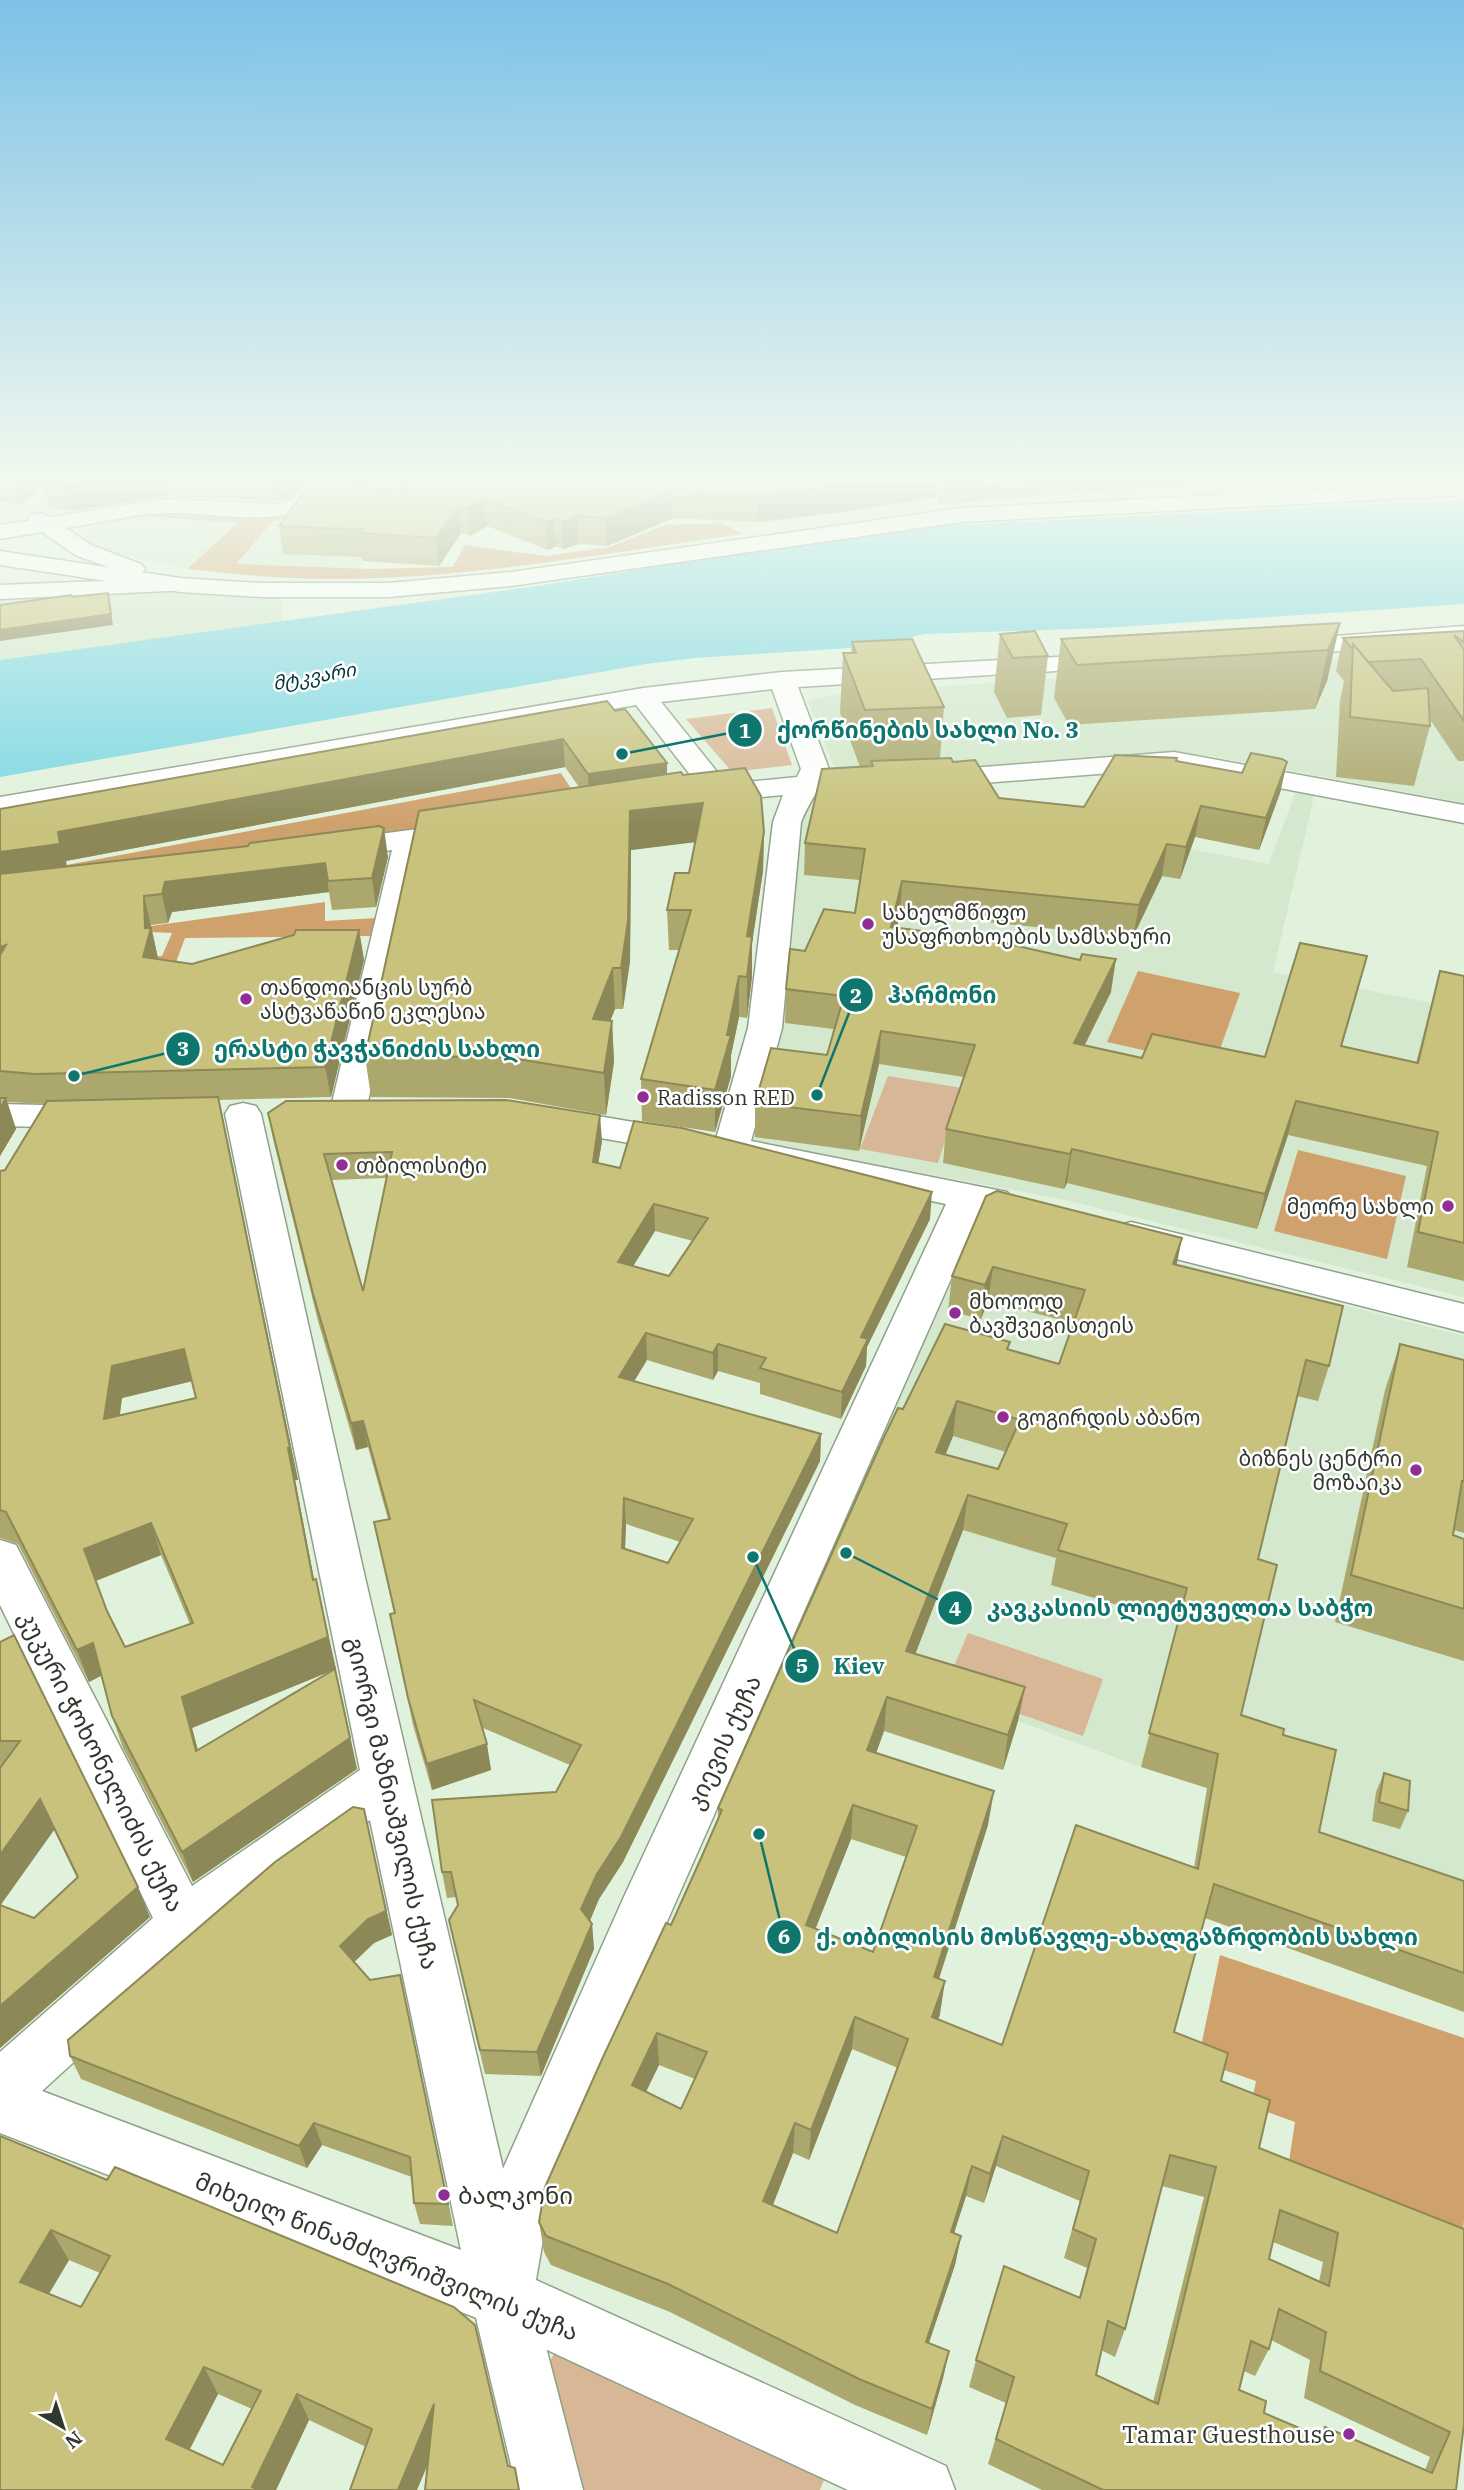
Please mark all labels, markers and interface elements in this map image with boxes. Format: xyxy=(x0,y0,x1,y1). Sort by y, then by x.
water label: მტკვარი xyxy=(271,657,358,695)
callout: ქორწინების სახლი No. 3 xyxy=(728,708,1093,752)
text: ქორწინების სახლი No. 3 xyxy=(777,714,1079,744)
text: 1 xyxy=(739,716,751,744)
place label: სახელმწიფო უსაფრთხოების სამსახური xyxy=(882,898,1171,950)
marker: სახელმწიფო უსაფრთხოების სამსახური xyxy=(860,916,876,932)
place label: თანდოიანცის სურბ ასტვაწაწინ ეკლესია xyxy=(260,973,486,1025)
callout: ჰარმონი xyxy=(839,973,1011,1017)
text: ჰარმონი xyxy=(888,979,997,1009)
text: 2 xyxy=(850,981,862,1009)
marker: თანდოიანცის სურბ ასტვაწაწინ ეკლესია xyxy=(238,991,254,1007)
callout: ერასტი ჭავჭანიძის სახლი xyxy=(165,1027,555,1071)
text: ერასტი ჭავჭანიძის სახლი xyxy=(214,1033,540,1063)
text: 3 xyxy=(177,1034,189,1062)
place label: Radisson RED xyxy=(657,1083,795,1111)
marker: Radisson RED xyxy=(635,1089,651,1105)
place label: თბილისიტი xyxy=(356,1151,487,1179)
marker: თბილისიტი xyxy=(334,1157,350,1173)
place label: მეორე სახლი xyxy=(1287,1192,1434,1220)
marker: მეორე სახლი xyxy=(1440,1198,1456,1214)
place label: მხოოოდ ბავშვეგისთეის xyxy=(969,1287,1134,1339)
marker: მხოოოდ ბავშვეგისთეის xyxy=(947,1305,963,1321)
place label: გოგირდის აბანო xyxy=(1017,1403,1200,1431)
marker: გოგირდის აბანო xyxy=(995,1409,1011,1425)
place label: ბიზნეს ცენტრი მოზაიკა xyxy=(1238,1444,1402,1496)
marker: ბიზნეს ცენტრი მოზაიკა xyxy=(1408,1462,1424,1478)
callout: კავკასიის ლიეტუველთა საბჭო xyxy=(938,1586,1387,1630)
text: კავკასიის ლიეტუველთა საბჭო xyxy=(987,1592,1373,1622)
text: 4 xyxy=(949,1594,961,1622)
street label: კუკური ჭოხონელიძის ქუჩა xyxy=(12,1605,192,1917)
street label: გიორგი მაზნიაშვილის ქუჩა xyxy=(339,1634,447,1972)
callout: Kiev xyxy=(784,1644,898,1688)
text: Kiev xyxy=(833,1650,885,1680)
text: 5 xyxy=(796,1651,808,1679)
street label: კიევის ქუჩა xyxy=(678,1670,768,1814)
callout: ქ. თბილისის მოსწავლე-ახალგაზრდობის სახლი xyxy=(767,1915,1432,1959)
text: ქ. თბილისის მოსწავლე-ახალგაზრდობის სახლი xyxy=(816,1921,1418,1952)
text: 6 xyxy=(778,1922,790,1950)
street label: მიხეილ წინამძღვრიშვილის ქუჩა xyxy=(191,2164,583,2348)
place label: ბალკონი xyxy=(458,2179,573,2211)
marker: ბალკონი xyxy=(436,2187,452,2203)
north arrow xyxy=(28,2392,98,2462)
place label: Tamar Guesthouse xyxy=(1122,2418,1335,2450)
text: N xyxy=(60,2426,87,2454)
marker: Tamar Guesthouse xyxy=(1341,2426,1357,2442)

